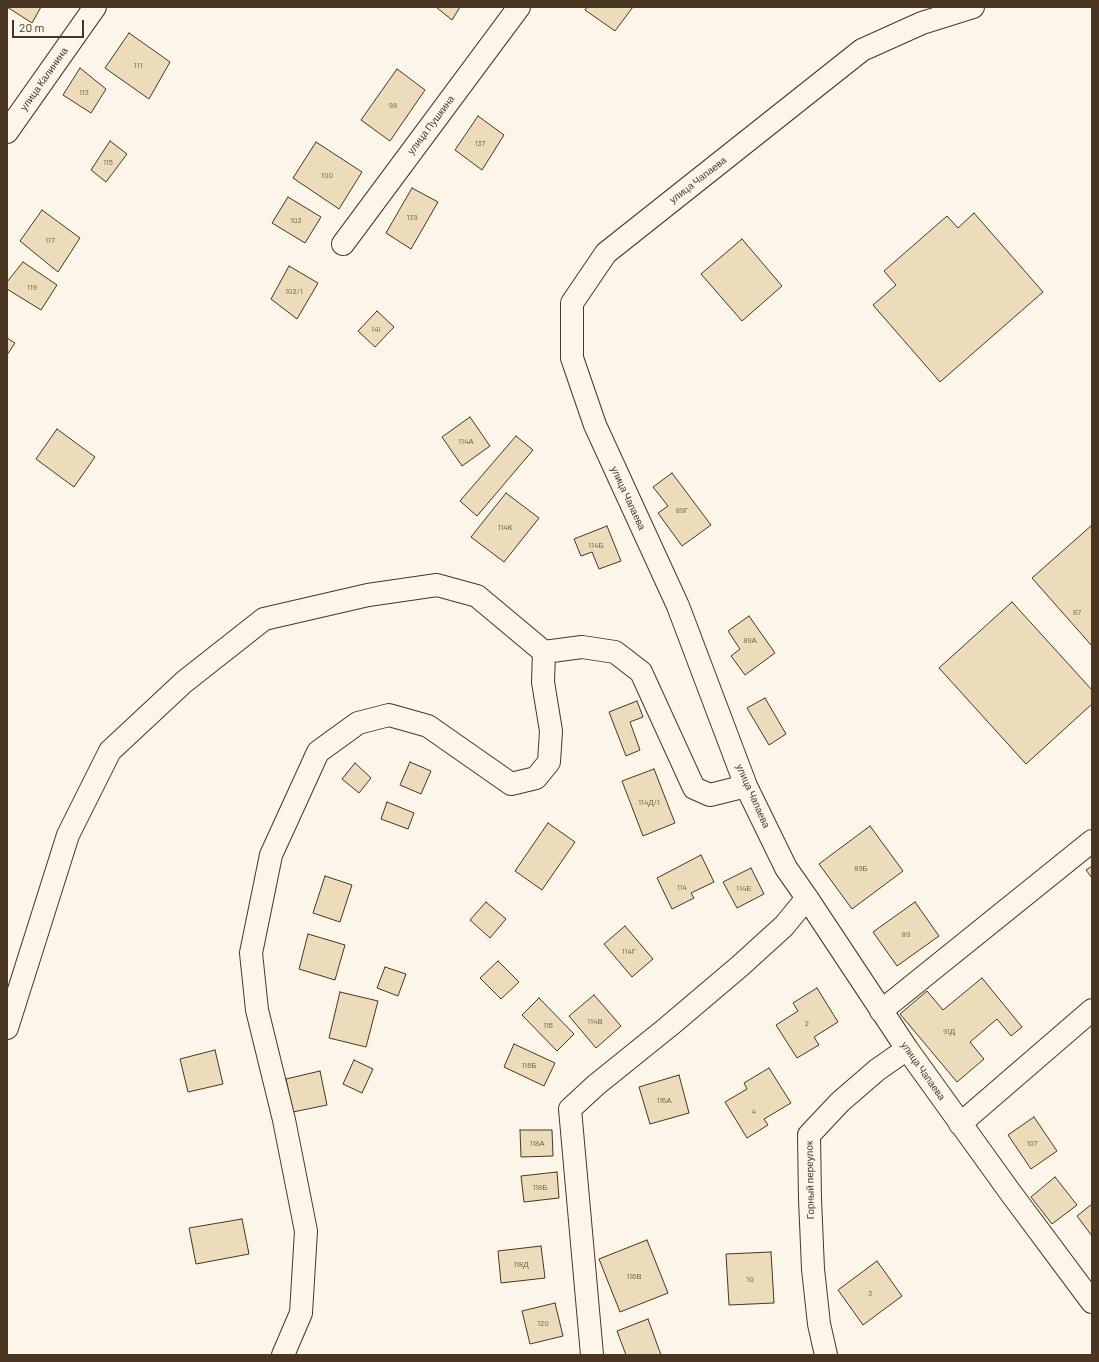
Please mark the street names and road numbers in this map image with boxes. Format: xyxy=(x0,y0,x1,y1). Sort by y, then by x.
street label: улица Калинина xyxy=(18,45,70,113)
street label: улица Пушкина xyxy=(405,93,457,157)
street label: улица Чапаева xyxy=(667,154,729,206)
street label: улица Чапаева xyxy=(608,464,648,532)
street label: улица Чапаева xyxy=(733,762,773,830)
street label: улица Чапаева xyxy=(898,1039,948,1103)
street label: Горный переулок xyxy=(803,1140,817,1220)

